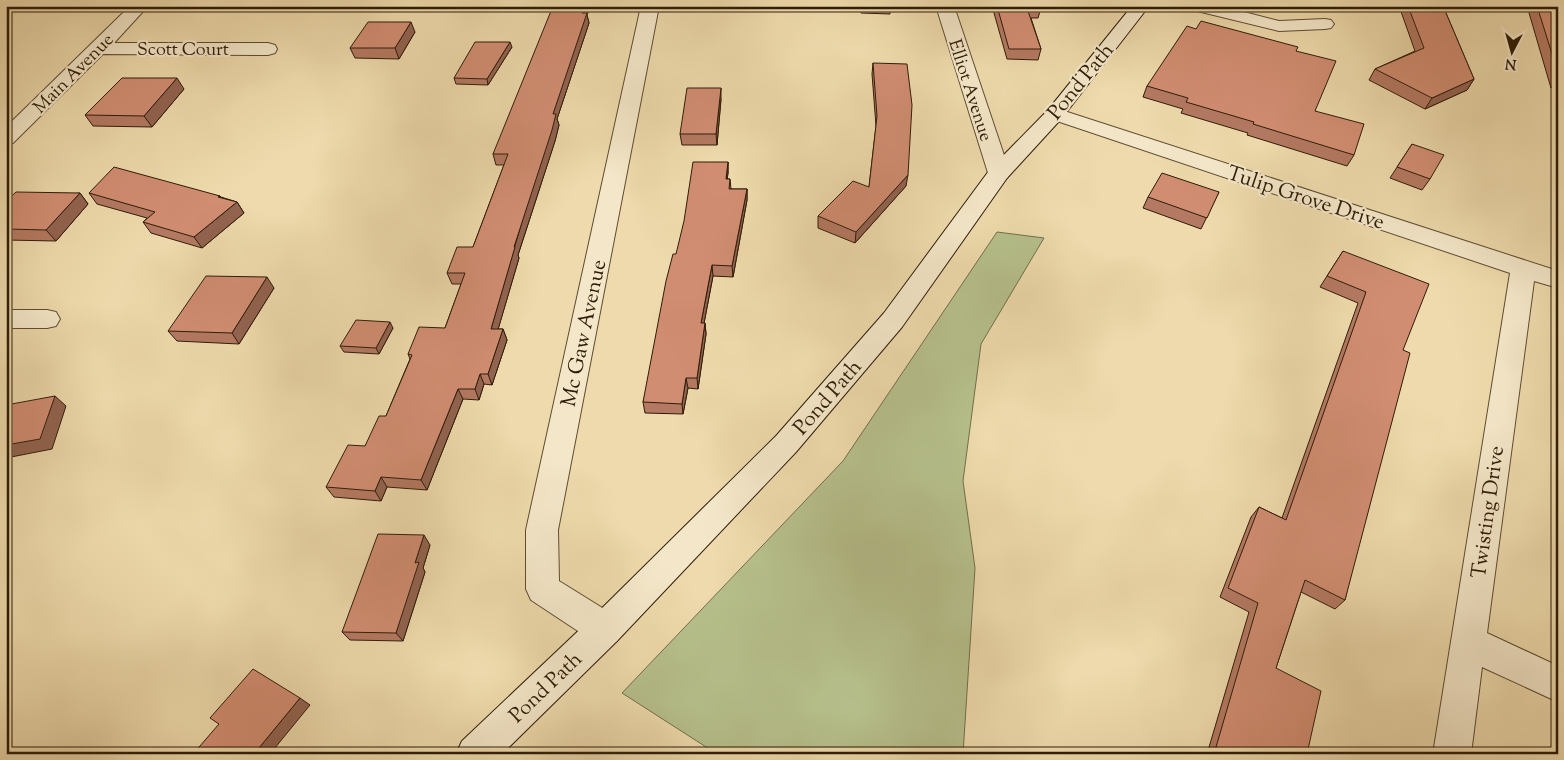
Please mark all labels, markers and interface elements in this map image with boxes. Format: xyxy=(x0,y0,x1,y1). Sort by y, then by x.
street label: Main Avenue xyxy=(28,28,121,121)
north arrow xyxy=(1486,28,1536,78)
street label: Elliot Avenue xyxy=(940,36,998,145)
street label: Pond Path xyxy=(1041,37,1122,127)
street label: Scott Court xyxy=(137,38,229,64)
text: N xyxy=(1504,52,1517,73)
street label: Tulip Grove Drive xyxy=(1223,159,1388,239)
street label: Mc Gaw Avenue xyxy=(555,257,615,410)
street label: Pond Path xyxy=(787,354,870,443)
street label: Twisting Drive xyxy=(1465,444,1513,580)
street label: Pond Path xyxy=(503,646,590,731)

